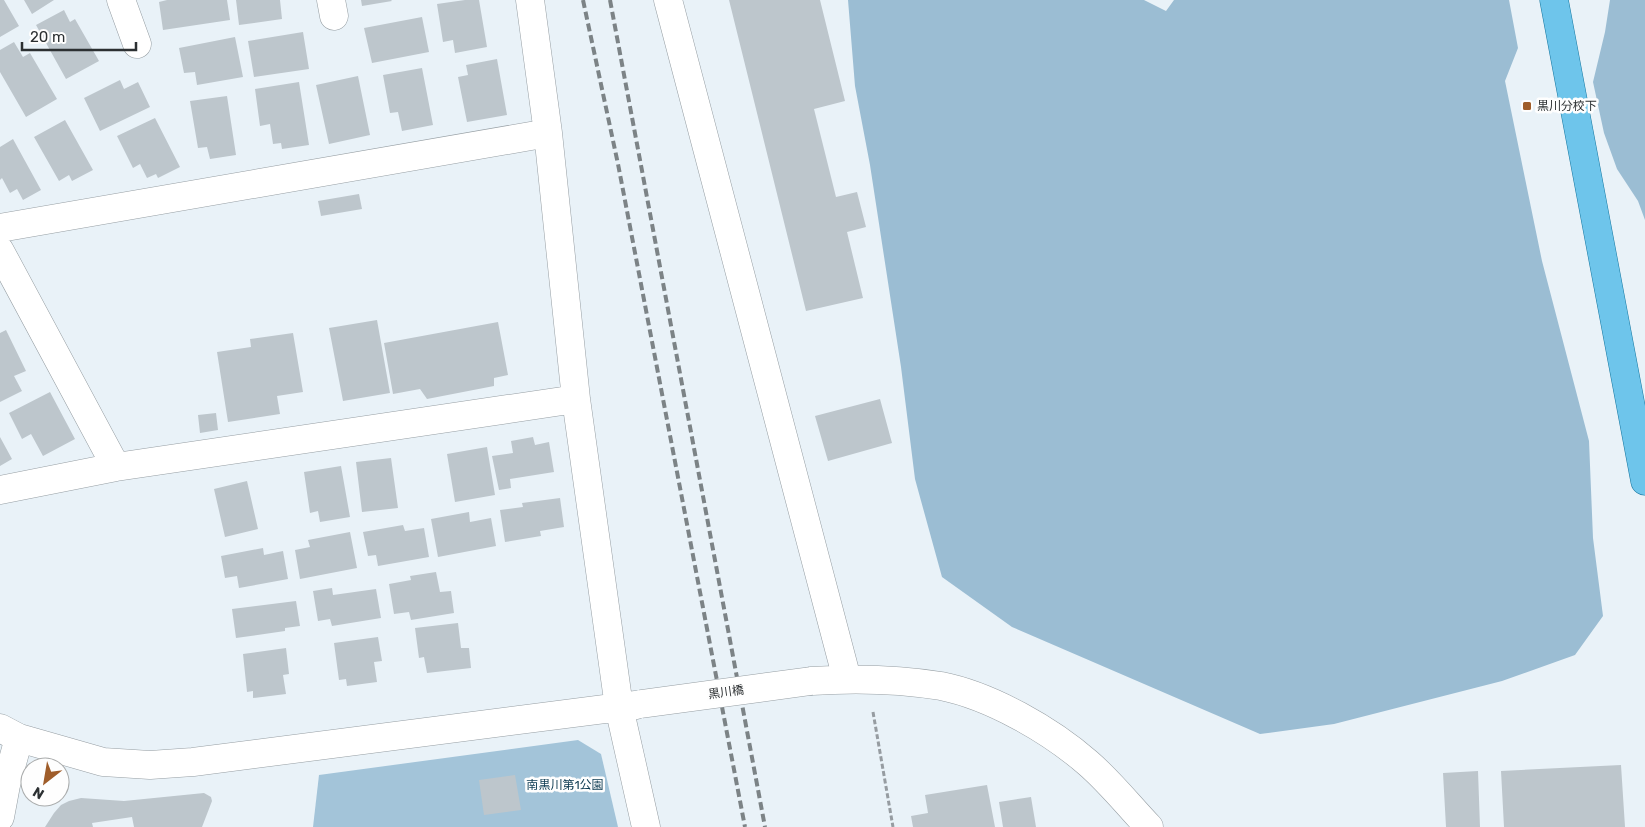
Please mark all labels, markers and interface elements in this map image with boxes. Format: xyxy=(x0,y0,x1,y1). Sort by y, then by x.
scale bar xyxy=(22,20,136,52)
text: 20 m xyxy=(30,28,65,46)
place label: 黒川分校下 xyxy=(1537,99,1597,113)
marker: 黒川分校下 xyxy=(1521,100,1533,112)
street label: 黒川橋 xyxy=(707,683,745,701)
north arrow xyxy=(20,757,70,807)
park label: 南黒川第1公園 xyxy=(526,778,604,792)
text: N xyxy=(30,783,47,803)

